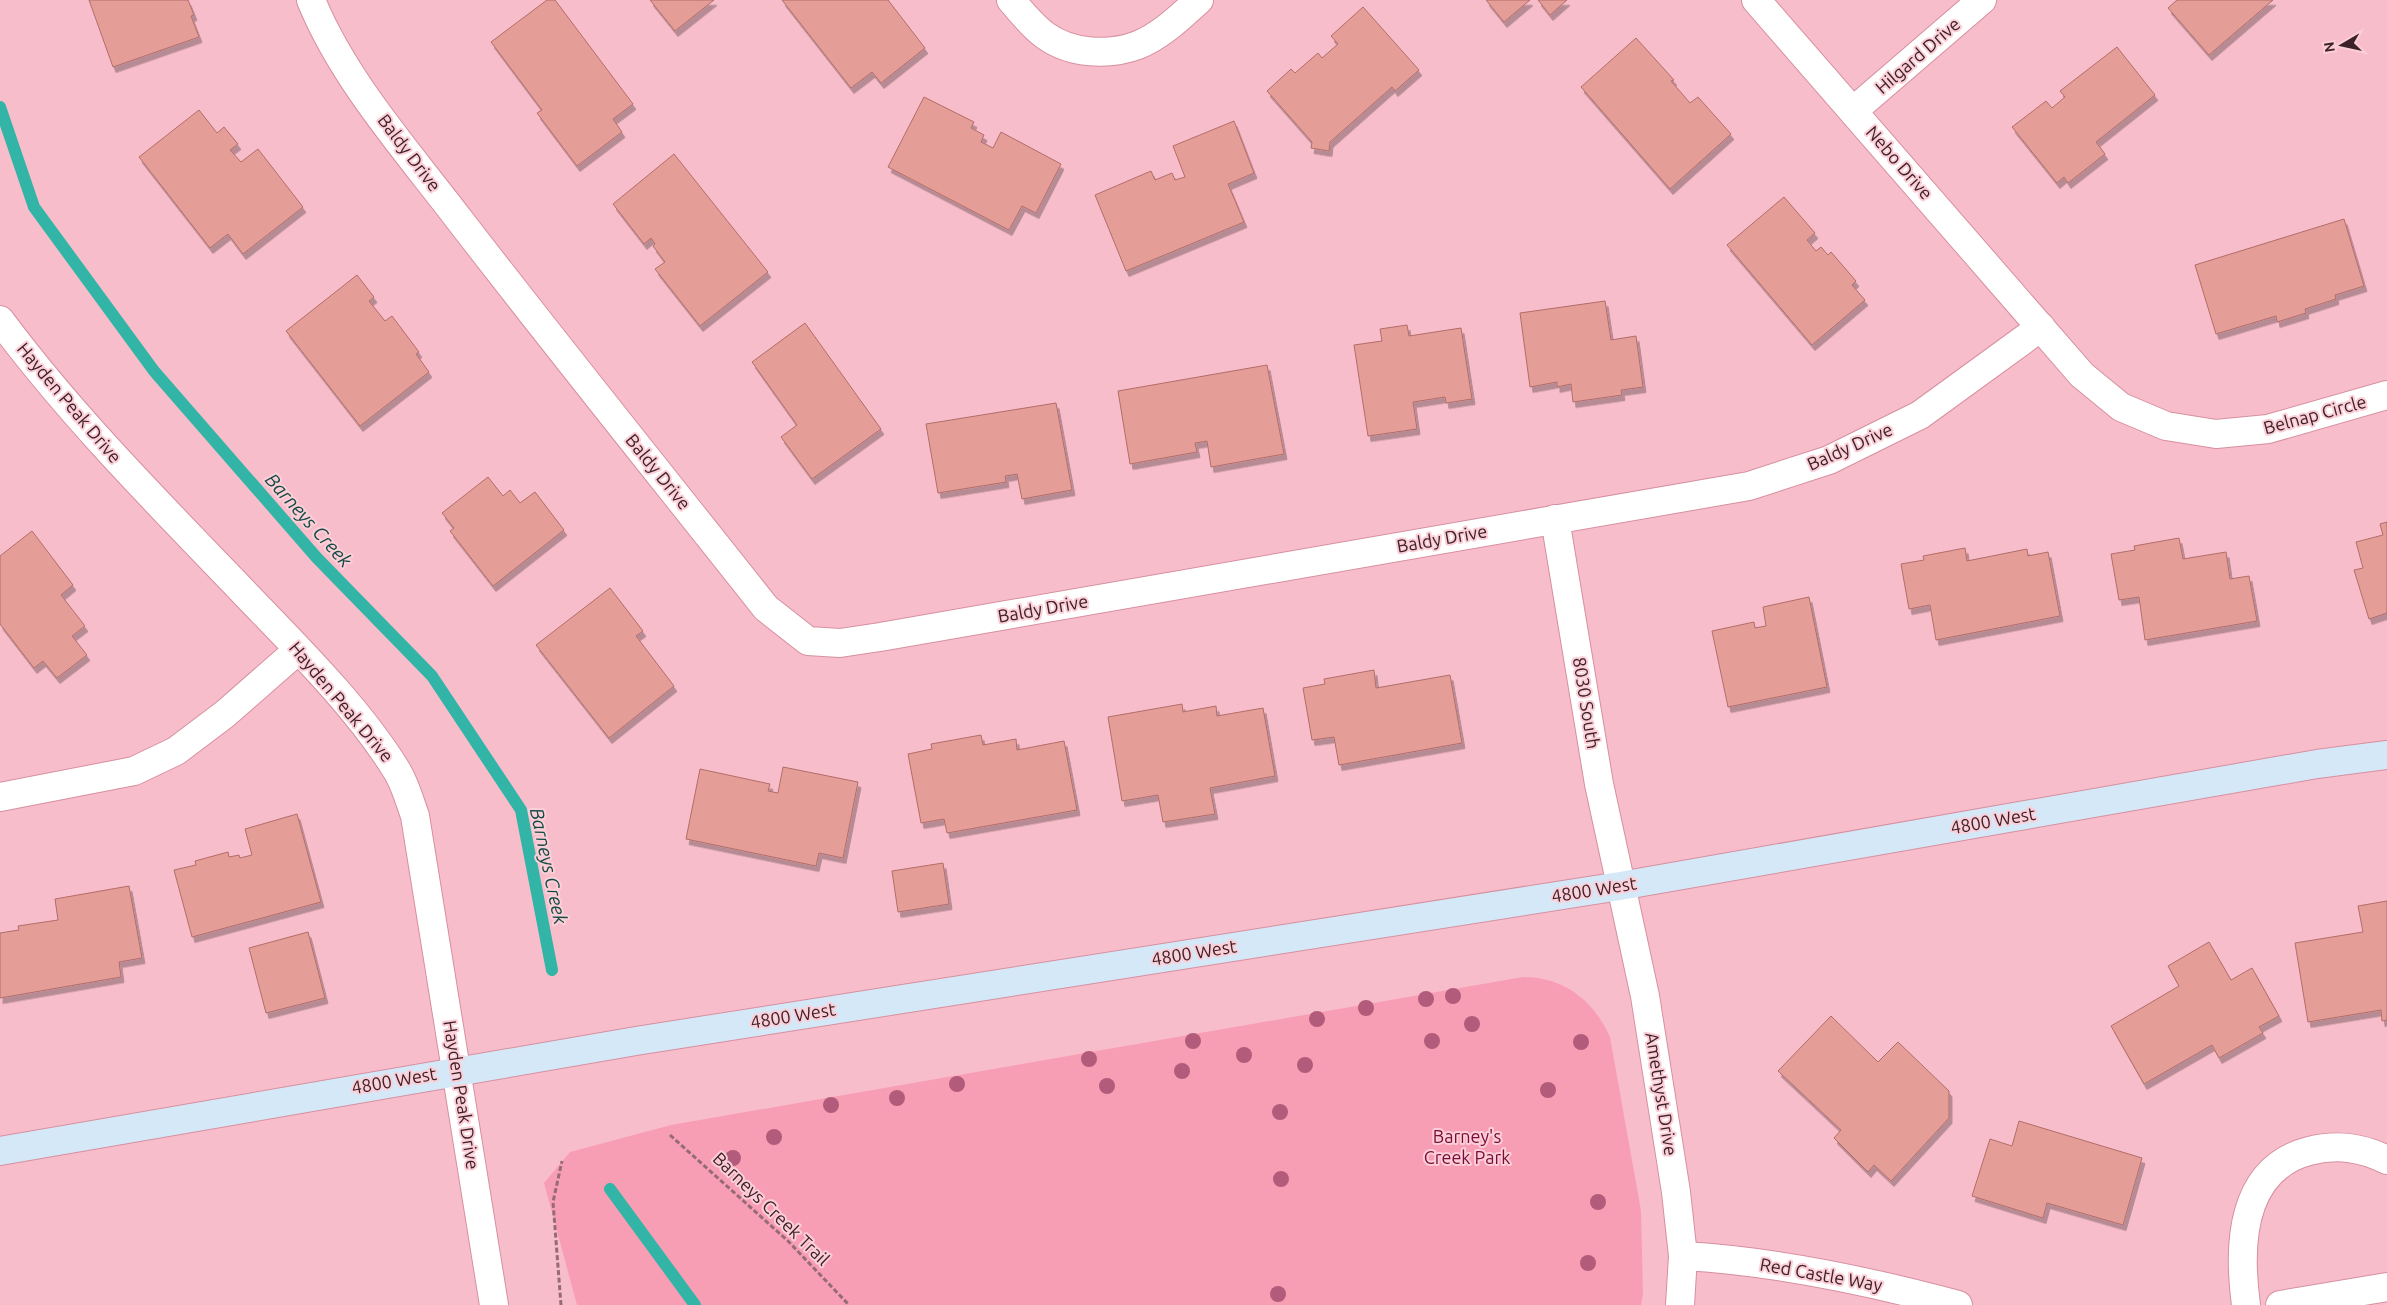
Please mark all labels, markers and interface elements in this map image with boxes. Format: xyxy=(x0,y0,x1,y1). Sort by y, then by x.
street label: Hilgard Drive xyxy=(1871,13,1964,97)
north arrow xyxy=(2317,20,2367,70)
text: N xyxy=(2320,41,2338,53)
street label: Baldy Drive xyxy=(374,110,445,195)
street label: Nebo Drive xyxy=(1863,122,1937,203)
street label: Hayden Peak Drive xyxy=(14,338,126,466)
street label: Belnap Circle xyxy=(2261,391,2368,437)
street label: Baldy Drive xyxy=(1804,418,1895,474)
street label: Baldy Drive xyxy=(622,430,695,513)
water label: Barneys Creek xyxy=(261,469,357,572)
street label: Baldy Drive xyxy=(1395,520,1489,556)
street label: Baldy Drive xyxy=(996,590,1090,626)
street label: Hayden Peak Drive xyxy=(286,637,398,765)
street label: 8030 South xyxy=(1570,656,1604,750)
street label: 4800 West xyxy=(1949,803,2037,837)
water label: Barneys Creek xyxy=(526,806,572,927)
street label: 4800 West xyxy=(1550,872,1638,906)
street label: 4800 West xyxy=(1150,935,1238,969)
street label: 4800 West xyxy=(749,998,837,1032)
street label: Hayden Peak Drive xyxy=(440,1019,484,1171)
street label: Amethyst Drive xyxy=(1642,1031,1682,1157)
street label: 4800 West xyxy=(350,1063,438,1097)
park label: Barney's Creek Park xyxy=(1424,1126,1510,1167)
street label: Barneys Creek Trail xyxy=(709,1148,834,1269)
street label: Red Castle Way xyxy=(1758,1253,1884,1295)

